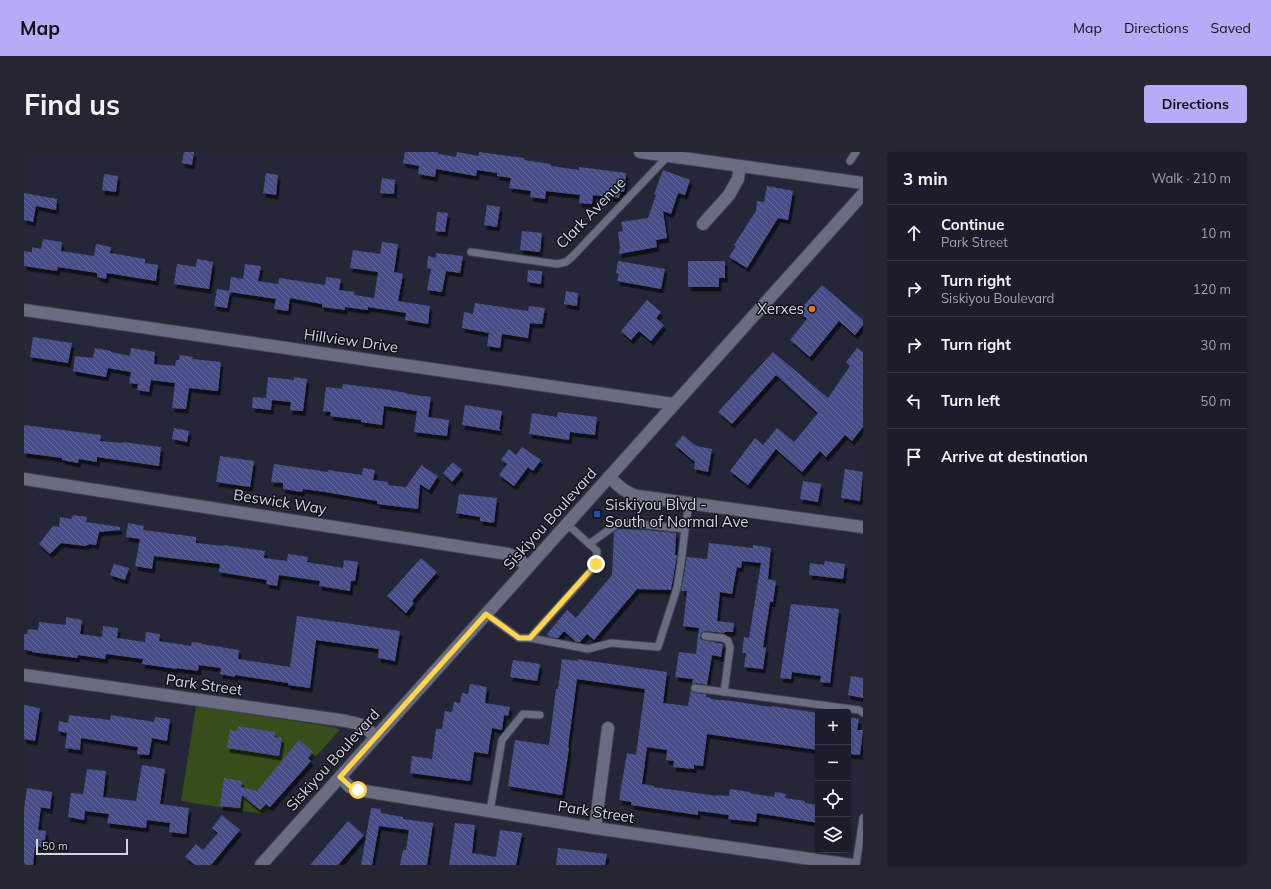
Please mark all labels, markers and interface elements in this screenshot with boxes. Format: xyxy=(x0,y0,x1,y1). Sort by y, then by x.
text: Map xyxy=(20,16,60,40)
text: Map xyxy=(1073,19,1102,37)
text: Directions xyxy=(1124,19,1189,37)
text: Saved xyxy=(1211,19,1251,37)
button: Directions xyxy=(1144,85,1247,123)
text: Find us xyxy=(24,87,120,122)
text: 3 min xyxy=(903,168,948,189)
text: Walk · 210 m xyxy=(1152,170,1231,186)
street label: Clark Avenue xyxy=(552,173,629,252)
text: Continue xyxy=(941,215,1004,234)
icon: ahead xyxy=(903,222,925,244)
text: 10 m xyxy=(1201,225,1231,241)
text: Park Street xyxy=(941,234,1008,250)
text: Turn right xyxy=(941,271,1011,290)
icon: right xyxy=(903,278,925,300)
text: 120 m xyxy=(1193,281,1231,297)
text: Siskiyou Boulevard xyxy=(941,290,1054,306)
place label: Xerxes xyxy=(757,299,804,318)
marker: Xerxes xyxy=(807,304,817,314)
street label: Hillview Drive xyxy=(303,324,399,357)
icon: right xyxy=(903,334,925,356)
text: Turn right xyxy=(941,335,1011,354)
text: 30 m xyxy=(1201,337,1231,353)
icon: left xyxy=(903,390,925,412)
text: Turn left xyxy=(941,391,1000,410)
text: 50 m xyxy=(1201,393,1231,409)
icon: arrive xyxy=(903,446,925,468)
text: Arrive at destination xyxy=(941,447,1088,466)
street label: Siskiyou Boulevard xyxy=(499,464,600,574)
street label: Beswick Way xyxy=(232,485,328,518)
place label: Siskiyou Blvd - South of Normal Ave xyxy=(605,495,749,531)
marker: Siskiyou Blvd - South of Normal Ave xyxy=(592,509,602,519)
route end xyxy=(587,555,605,573)
street label: Park Street xyxy=(165,670,244,699)
street label: Siskiyou Boulevard xyxy=(282,705,383,815)
map controls xyxy=(815,709,851,853)
button: + xyxy=(815,709,851,745)
button: − xyxy=(815,745,851,781)
route start xyxy=(349,781,367,799)
button: locate xyxy=(815,781,851,817)
street label: Park Street xyxy=(557,796,636,827)
button: layers xyxy=(815,817,851,853)
scale bar xyxy=(36,837,128,856)
text: 50 m xyxy=(42,839,68,853)

